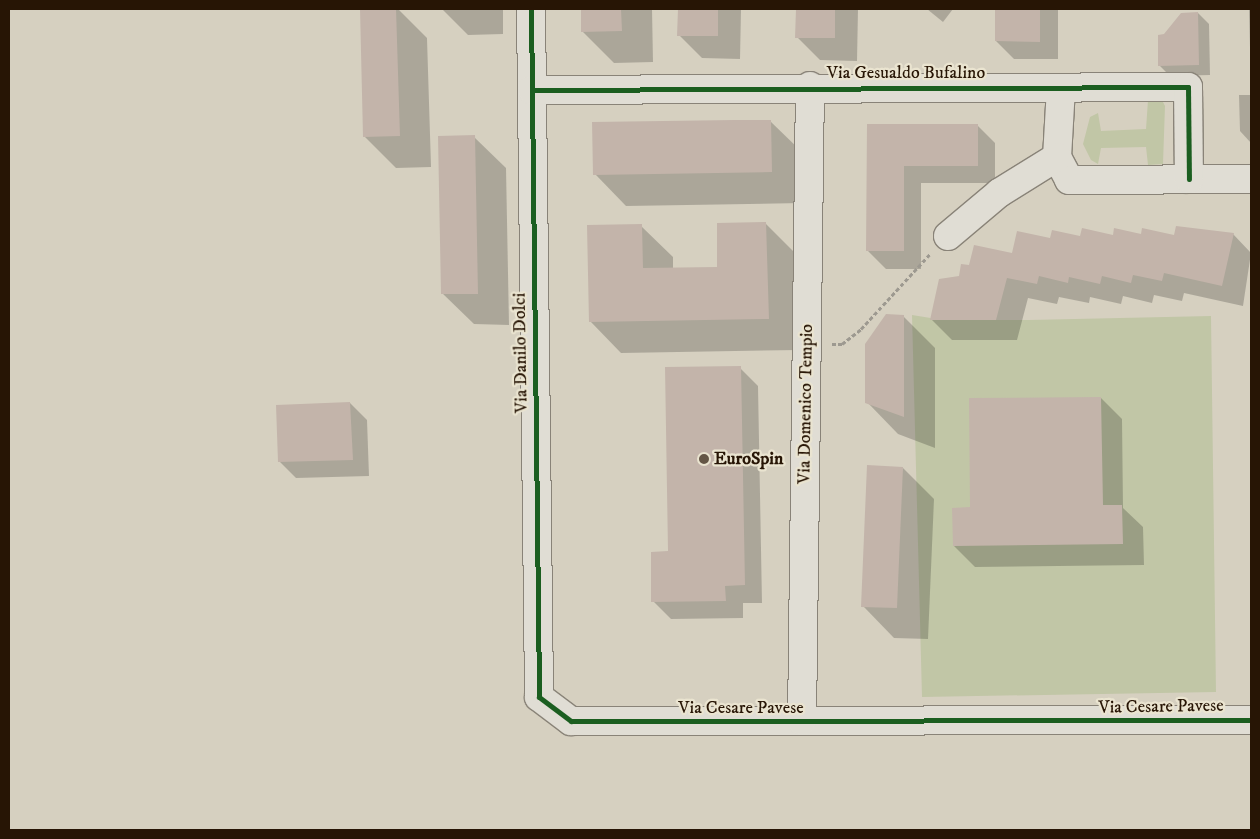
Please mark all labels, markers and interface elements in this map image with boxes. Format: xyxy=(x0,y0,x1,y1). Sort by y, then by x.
street label: Via Gesualdo Bufalino xyxy=(827,62,985,84)
street label: Via Danilo Dolci xyxy=(509,293,533,413)
street label: Via Domenico Tempio xyxy=(794,324,818,484)
place label: EuroSpin xyxy=(714,448,783,470)
marker: EuroSpin xyxy=(698,453,710,465)
street label: Via Cesare Pavese xyxy=(1098,695,1224,719)
street label: Via Cesare Pavese xyxy=(678,697,804,719)

